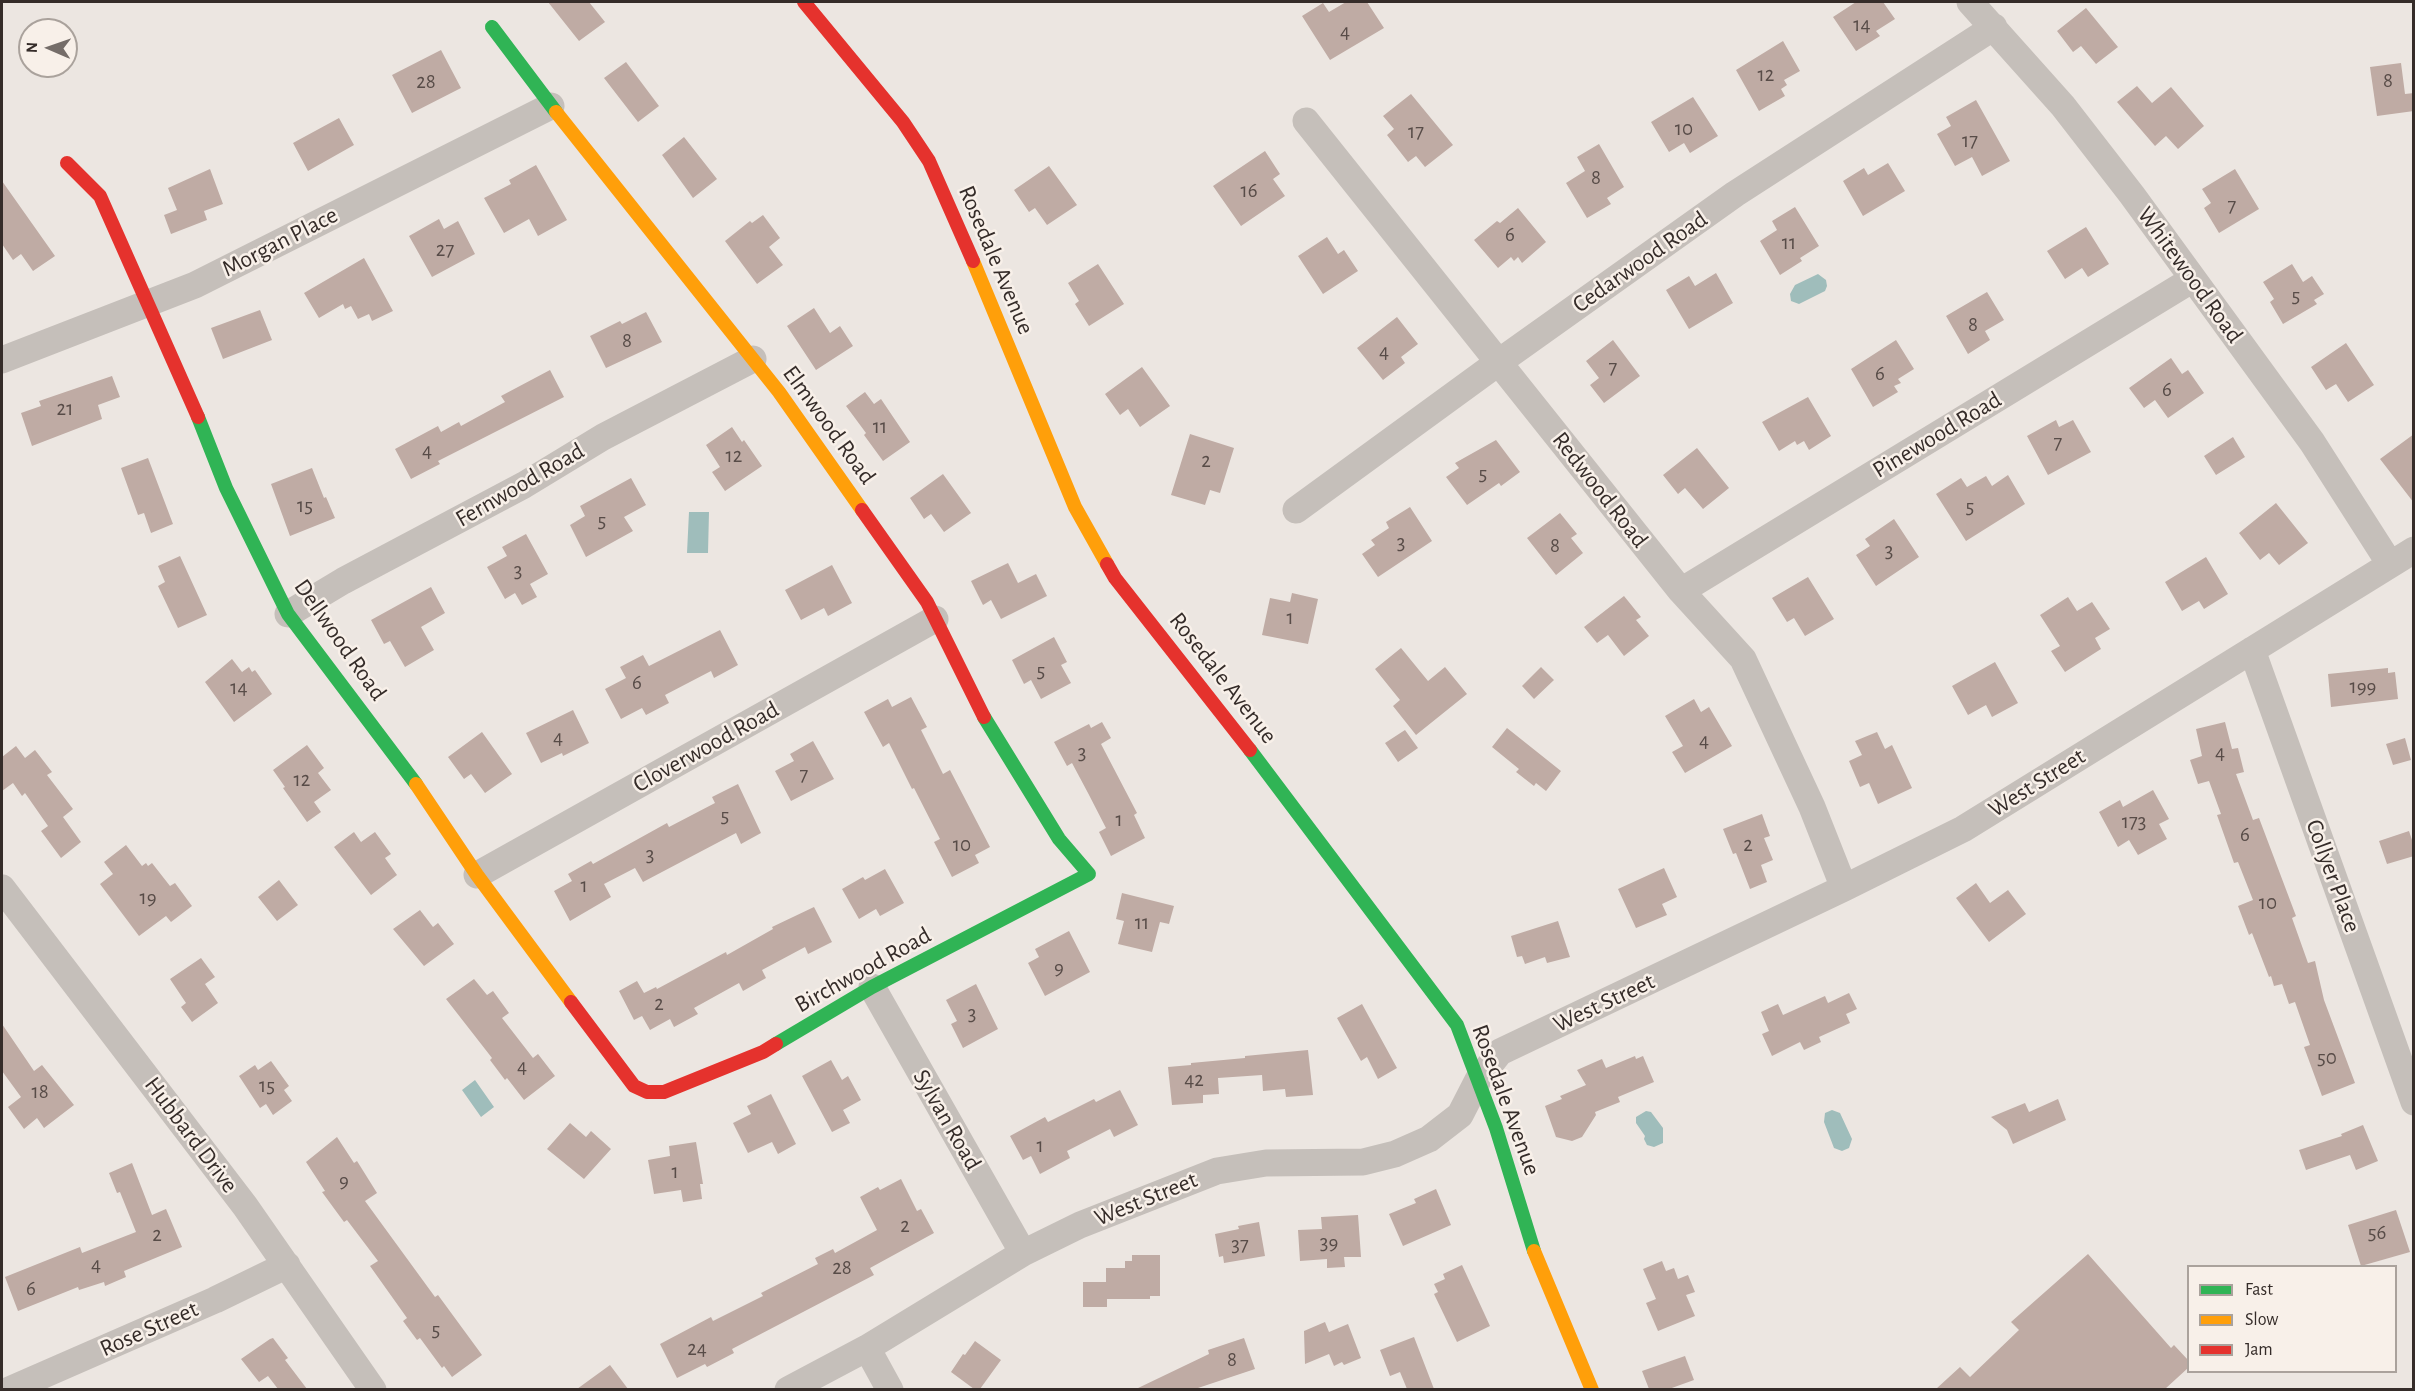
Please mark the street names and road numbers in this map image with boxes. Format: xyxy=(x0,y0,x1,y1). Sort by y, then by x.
street label: Rosedale Avenue xyxy=(952,181,1040,339)
street label: Morgan Place xyxy=(217,201,343,283)
street label: Whitewood Road xyxy=(2131,201,2249,349)
street label: Cedarwood Road xyxy=(1567,205,1713,319)
street label: Elmwood Road xyxy=(776,360,882,490)
street label: Pinewood Road xyxy=(1867,385,2007,485)
street label: Redwood Road xyxy=(1546,426,1654,554)
street label: Fernwood Road xyxy=(451,437,589,533)
street label: Dellwood Road xyxy=(287,574,393,706)
street label: Rosedale Avenue xyxy=(1163,607,1283,749)
street label: Cloverwood Road xyxy=(628,695,784,799)
street label: West Street xyxy=(1983,742,2091,824)
street label: Collyer Place xyxy=(2299,816,2367,936)
street label: Birchwood Road xyxy=(790,921,936,1019)
street label: West Street xyxy=(1549,967,1659,1039)
street label: Rosedale Avenue xyxy=(1465,1021,1547,1179)
street label: Sylvan Road xyxy=(907,1064,987,1176)
street label: Hubbard Drive xyxy=(138,1071,244,1199)
street label: West Street xyxy=(1090,1165,1202,1233)
street label: Rose Street xyxy=(95,1295,203,1363)

